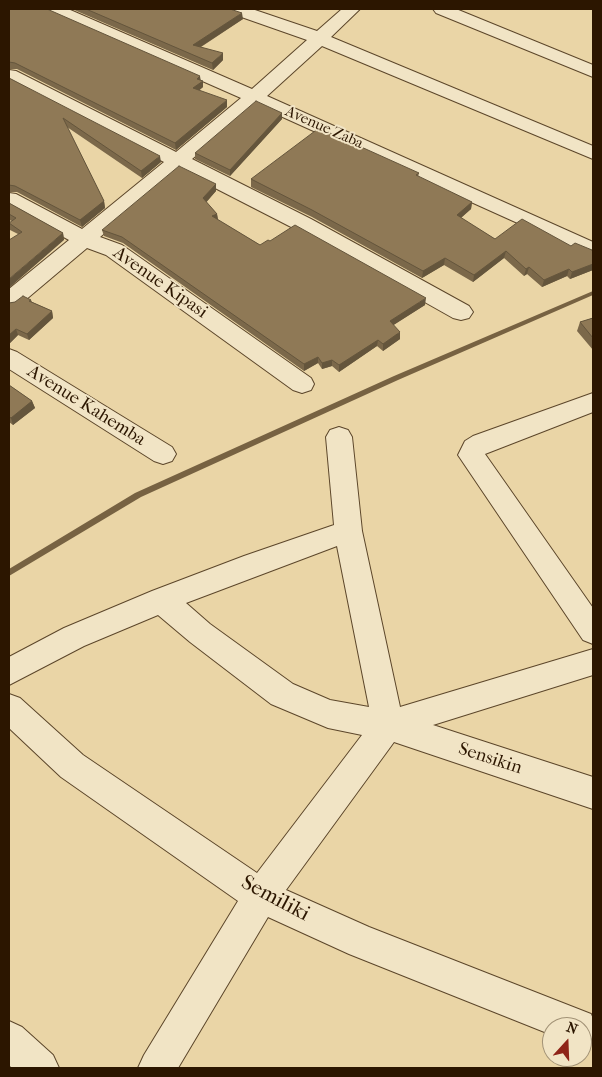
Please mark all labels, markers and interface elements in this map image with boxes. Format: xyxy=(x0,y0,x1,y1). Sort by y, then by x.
street label: Avenue Zaba xyxy=(282,103,366,153)
street label: Avenue Kipasi xyxy=(109,242,211,324)
street label: Avenue Kahemba xyxy=(23,361,149,451)
street label: Sensikin xyxy=(455,739,525,779)
street label: Semiliki xyxy=(236,871,314,927)
north arrow xyxy=(542,1017,592,1067)
text: N xyxy=(564,1019,580,1038)

